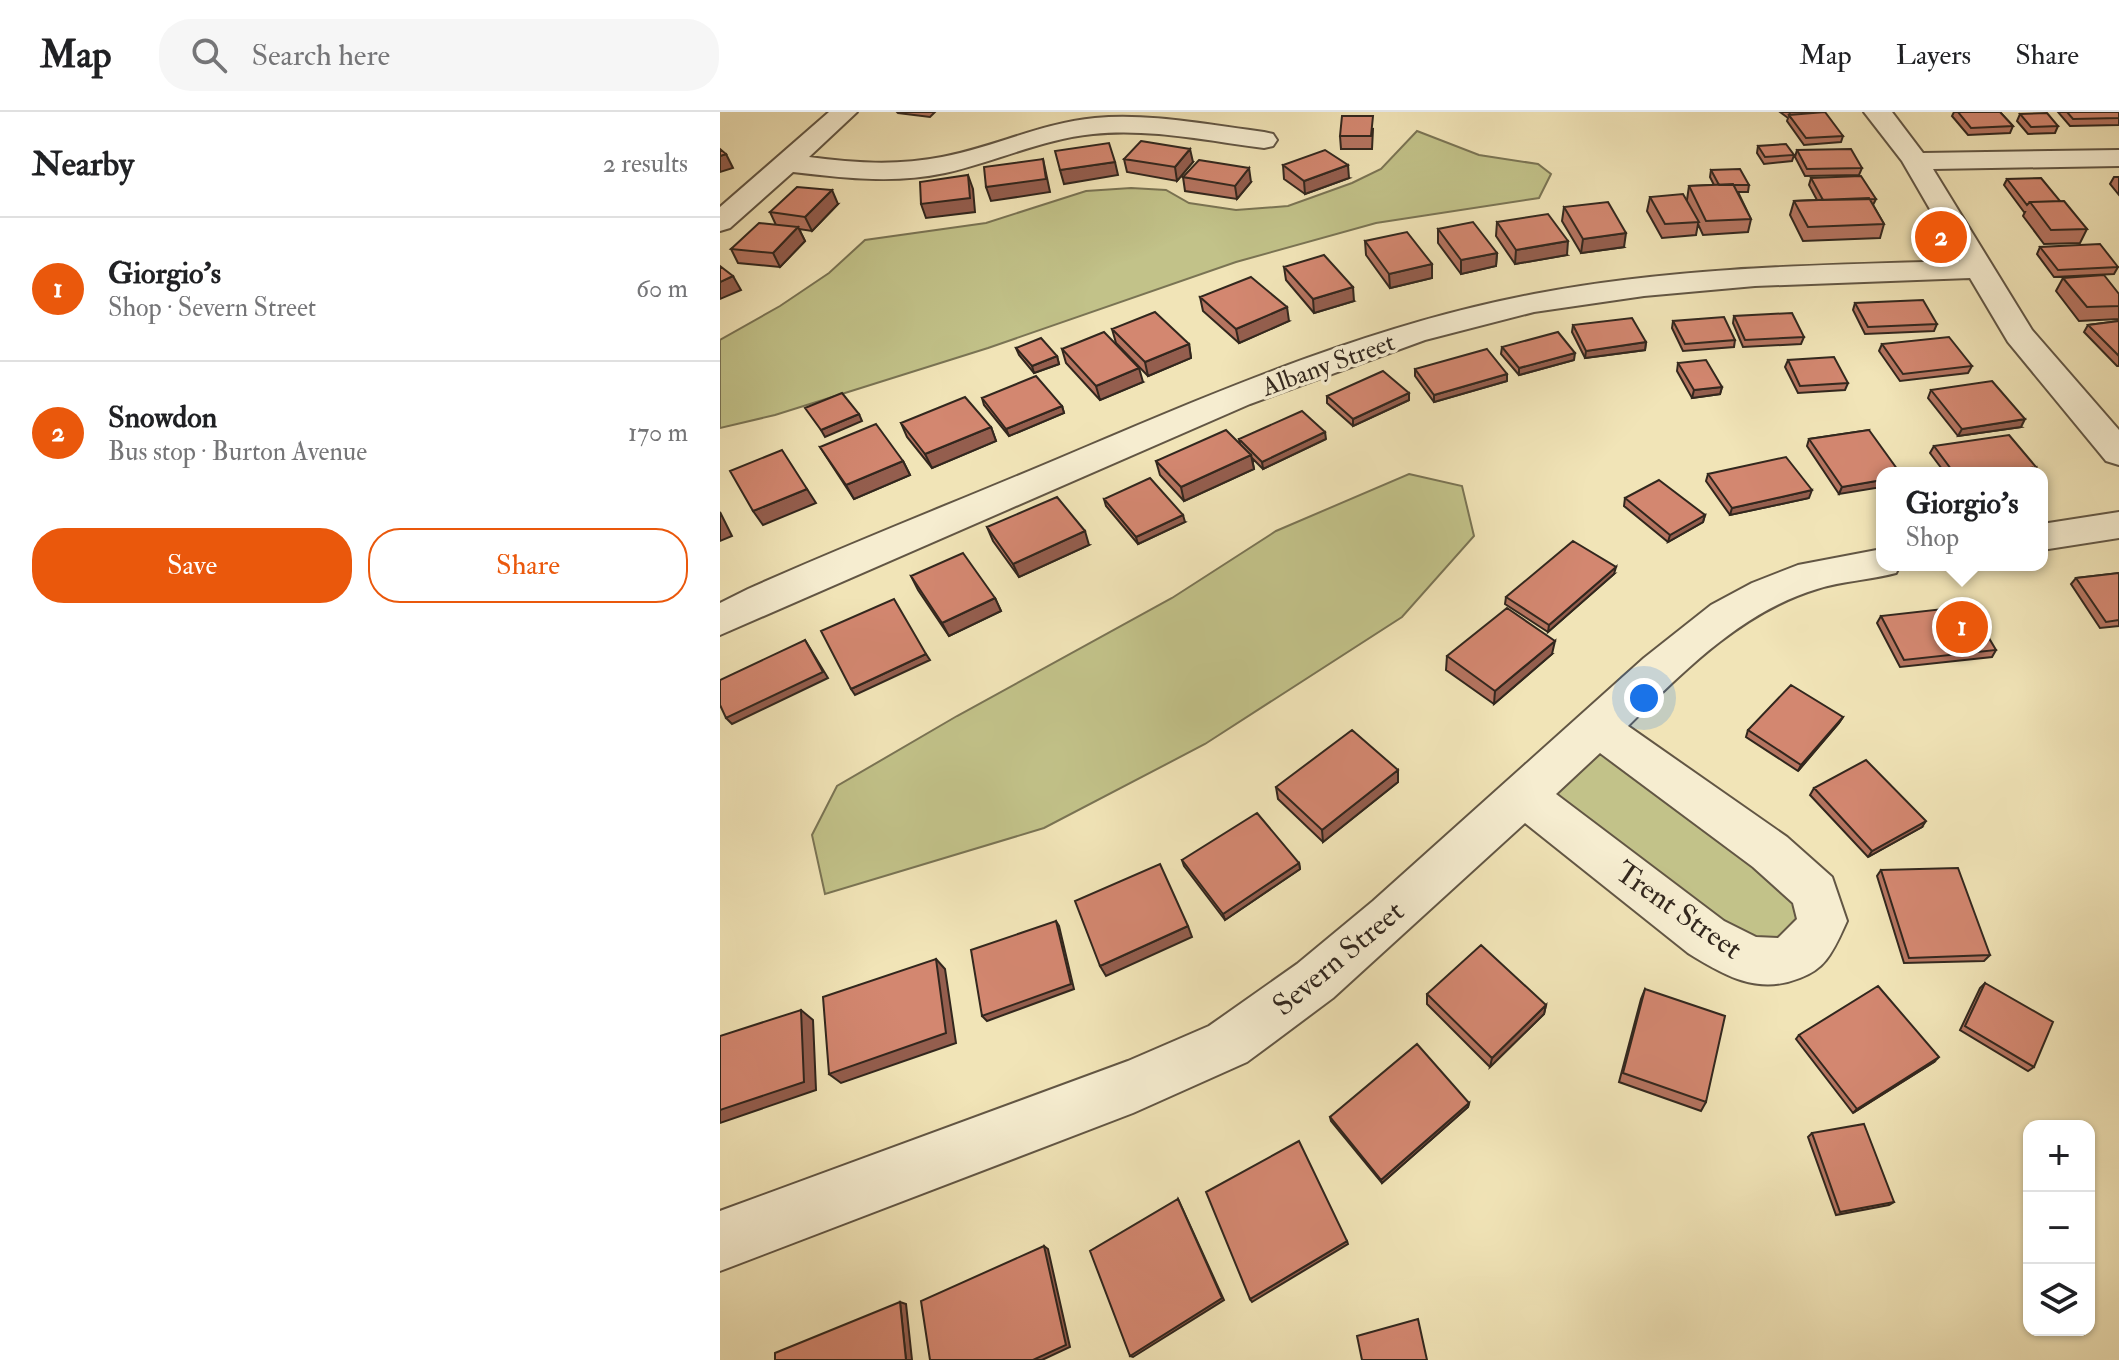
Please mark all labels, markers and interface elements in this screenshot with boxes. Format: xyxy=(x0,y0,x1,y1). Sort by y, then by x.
search box xyxy=(159,19,719,91)
text: Map xyxy=(40,31,111,79)
icon: search xyxy=(187,33,231,77)
text: Search here xyxy=(251,37,390,74)
text: Map xyxy=(1799,38,1852,73)
text: Layers xyxy=(1896,38,1971,73)
text: Share xyxy=(2015,38,2079,73)
text: Nearby xyxy=(32,143,134,186)
text: 2 results xyxy=(603,148,688,180)
pin: 2 xyxy=(1915,207,1967,267)
text: Giorgio's xyxy=(108,255,221,292)
text: 1 xyxy=(53,273,63,305)
text: 60 m xyxy=(636,273,688,305)
text: Shop · Severn Street xyxy=(108,292,316,324)
street label: Albany Street xyxy=(1257,326,1399,404)
text: Snowdon xyxy=(108,399,217,436)
text: 2 xyxy=(51,417,65,449)
text: 170 m xyxy=(628,417,688,449)
text: Bus stop · Burton Avenue xyxy=(108,436,367,468)
popup xyxy=(1876,467,2048,571)
text: Giorgio's xyxy=(1906,485,2019,522)
text: Shop xyxy=(1906,522,1959,554)
button: Save xyxy=(32,528,352,603)
button: Share xyxy=(368,528,688,603)
pin: 1 xyxy=(1936,597,1988,657)
your location xyxy=(1624,678,1664,718)
street label: Trent Street xyxy=(1608,853,1749,968)
street label: Severn Street xyxy=(1265,893,1412,1024)
map controls xyxy=(2023,1120,2095,1336)
button: + xyxy=(2023,1120,2095,1192)
button: − xyxy=(2023,1192,2095,1264)
button: layers xyxy=(2023,1264,2095,1336)

